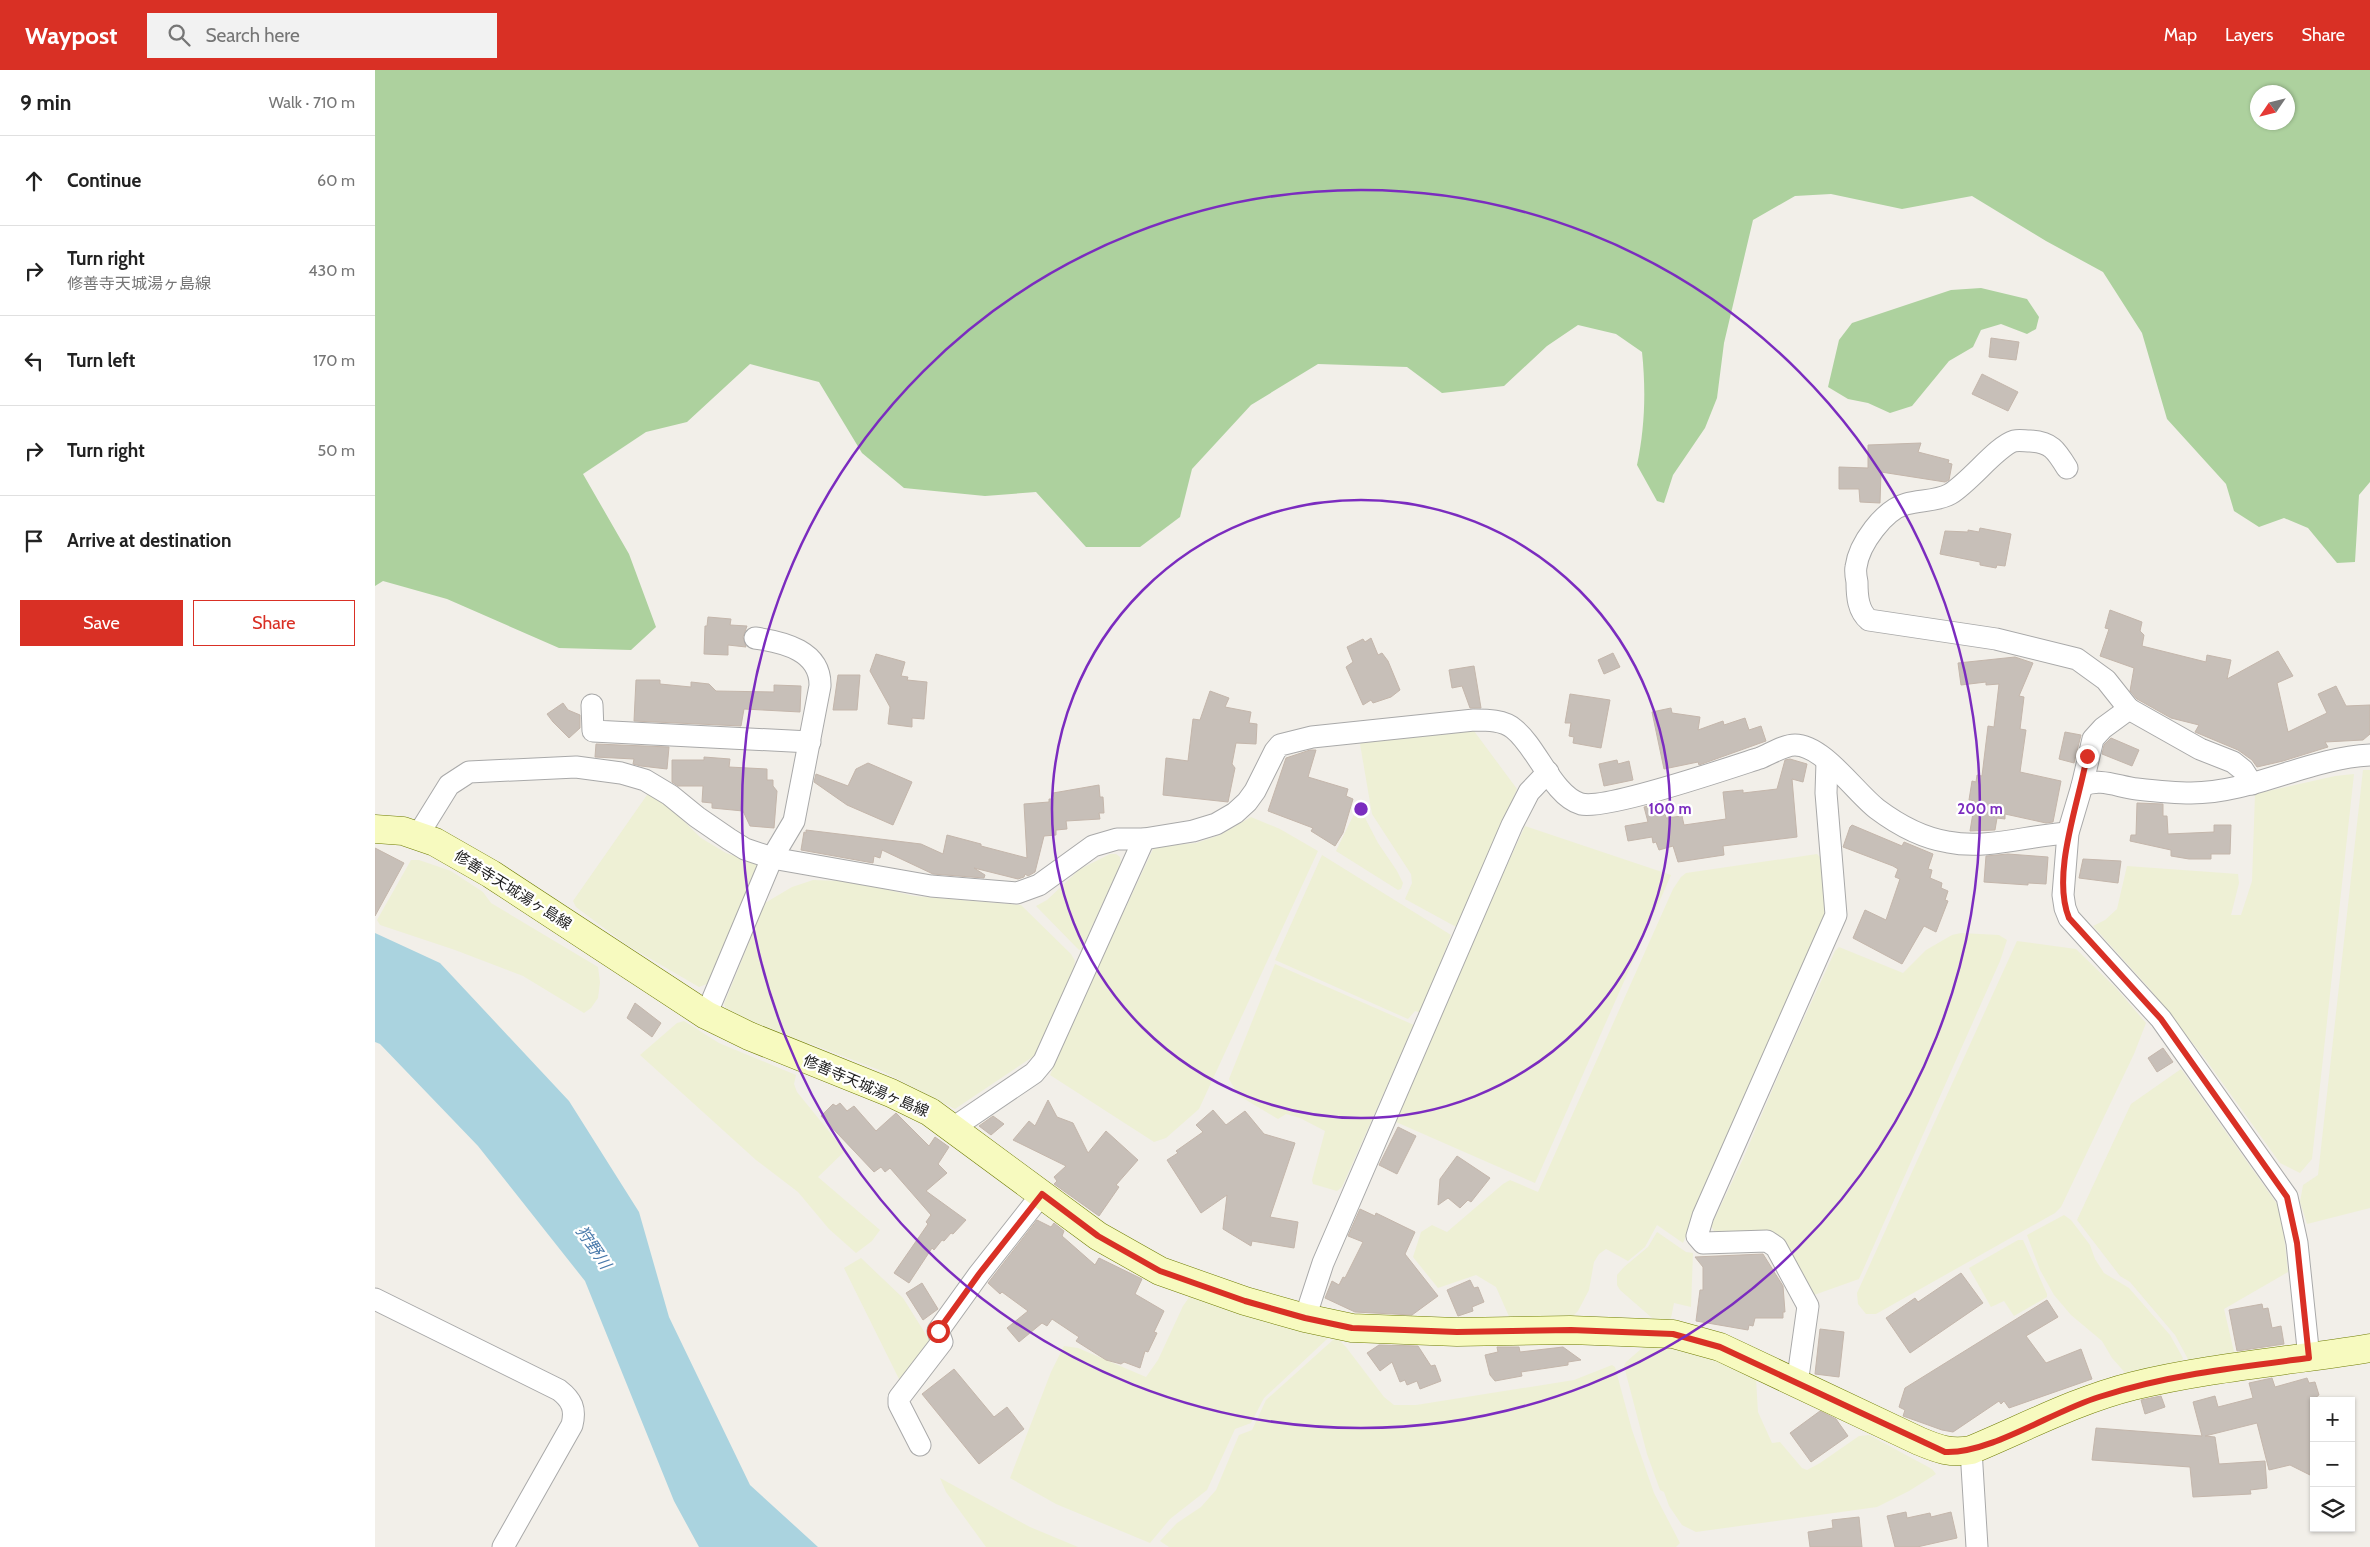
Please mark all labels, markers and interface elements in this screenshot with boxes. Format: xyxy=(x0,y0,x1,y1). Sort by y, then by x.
search box xyxy=(147,13,497,58)
text: Waypost xyxy=(25,21,117,50)
icon: search xyxy=(165,21,193,49)
text: Search here xyxy=(205,24,300,47)
text: Map xyxy=(2164,24,2197,46)
text: Layers xyxy=(2225,24,2274,46)
text: Share xyxy=(2302,24,2345,46)
north arrow xyxy=(2250,85,2295,130)
text: 9 min xyxy=(20,90,71,115)
text: Walk · 710 m xyxy=(269,93,355,112)
icon: ahead xyxy=(20,167,48,195)
text: Continue xyxy=(67,169,141,192)
text: 60 m xyxy=(317,171,355,190)
text: Turn right xyxy=(67,247,145,270)
icon: right xyxy=(20,257,48,285)
text: 430 m xyxy=(308,261,355,280)
text: 修善寺天城湯ヶ島線 xyxy=(67,274,211,293)
icon: left xyxy=(20,347,48,375)
text: Turn left xyxy=(67,349,135,372)
text: 170 m xyxy=(313,351,355,370)
icon: right xyxy=(20,437,48,465)
text: Turn right xyxy=(67,439,145,462)
text: 50 m xyxy=(318,441,355,460)
icon: arrive xyxy=(20,527,48,555)
text: Arrive at destination xyxy=(67,529,231,552)
button: Save xyxy=(20,600,183,646)
button: Share xyxy=(193,600,355,646)
route end xyxy=(2076,745,2099,768)
centre of rings xyxy=(1352,800,1370,818)
text: 100 m xyxy=(1648,800,1692,818)
text: 200 m xyxy=(1957,800,2003,818)
street label: 修善寺天城湯ヶ島線 xyxy=(451,847,575,933)
street label: 修善寺天城湯ヶ島線 xyxy=(800,1051,932,1121)
water label: 狩野川 xyxy=(572,1222,616,1274)
route start xyxy=(927,1320,950,1343)
map controls xyxy=(2310,1397,2355,1532)
button: + xyxy=(2310,1397,2355,1442)
button: − xyxy=(2310,1442,2355,1487)
button: layers xyxy=(2310,1487,2355,1532)

